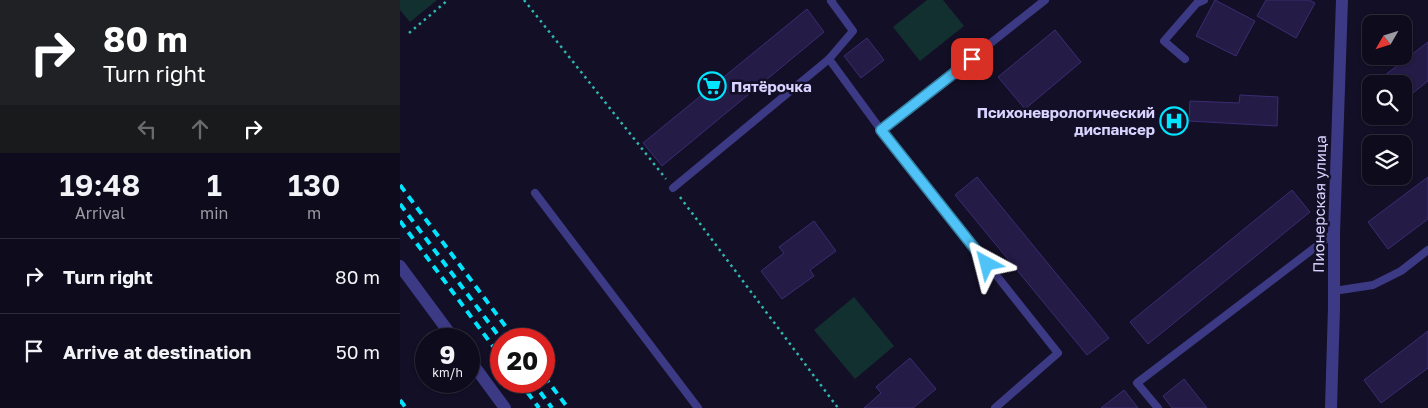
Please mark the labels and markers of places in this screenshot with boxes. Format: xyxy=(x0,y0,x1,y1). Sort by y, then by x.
pin xyxy=(951,38,993,80)
supermarket icon: Пятёрочка xyxy=(697,71,727,101)
place label: Пятёрочка xyxy=(731,77,812,95)
place label: Психоневрологический диспансер xyxy=(977,103,1155,138)
hospital icon: Психоневрологический диспансер xyxy=(1159,106,1189,136)

